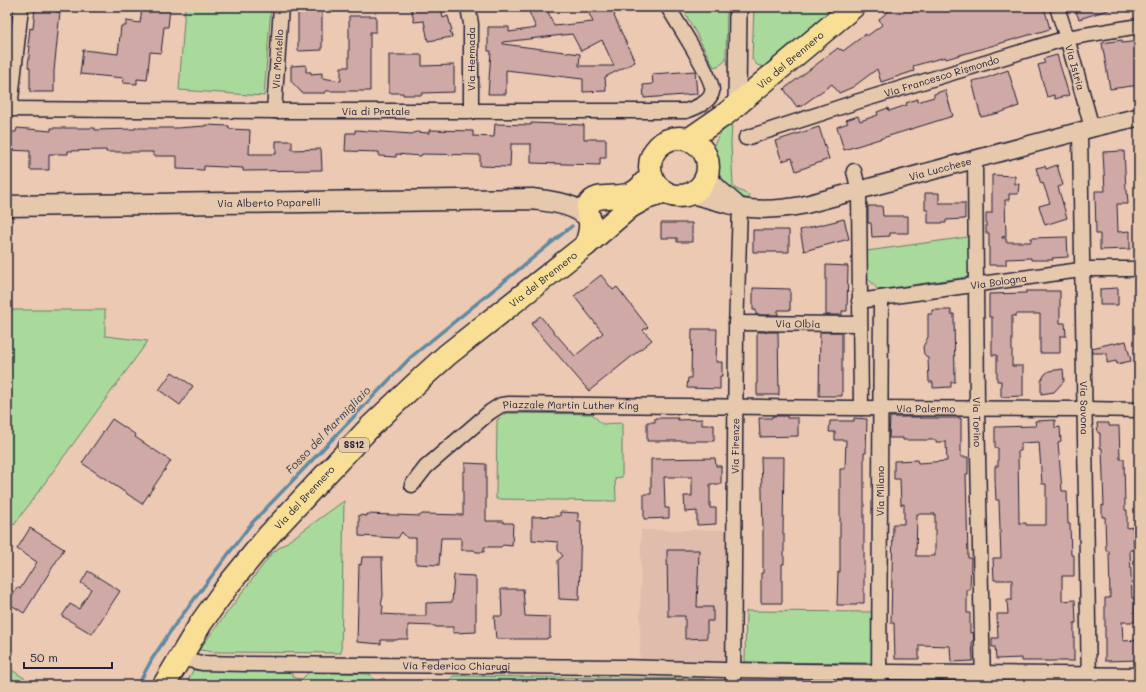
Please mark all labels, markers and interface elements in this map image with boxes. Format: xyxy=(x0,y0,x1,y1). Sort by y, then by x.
street label: Via Hermada xyxy=(464,27,478,91)
street label: Via del Brennero xyxy=(754,28,826,92)
street label: Via Montello xyxy=(268,29,286,90)
street label: Via Istria xyxy=(1062,43,1088,92)
street label: Via Francesco Rismondo xyxy=(882,52,1001,100)
street label: Via di Pratale xyxy=(342,104,410,118)
street label: Via Lucchese xyxy=(907,154,973,184)
street label: Via Alberto Paparelli xyxy=(217,195,321,210)
street label: Via del Brennero xyxy=(506,248,580,310)
street label: Via Bologna xyxy=(969,271,1028,292)
street label: Via Olbia xyxy=(775,316,821,331)
street label: Via Savona xyxy=(1077,381,1092,435)
water label: Fosso del Marmigliaio xyxy=(282,382,374,477)
street label: Piazzale Martin Luther King xyxy=(502,397,639,413)
street label: Via Torino xyxy=(970,397,985,447)
street label: Via Palermo xyxy=(896,401,955,415)
street label: Via Firenze xyxy=(728,418,742,474)
road number: SS12 xyxy=(339,438,369,452)
street label: Via del Brennero xyxy=(271,462,338,532)
street label: Via Milano xyxy=(873,466,887,516)
scale bar xyxy=(24,644,112,670)
text: 50 m xyxy=(30,649,58,665)
street label: Via Federico Chiarugi xyxy=(402,658,510,673)

